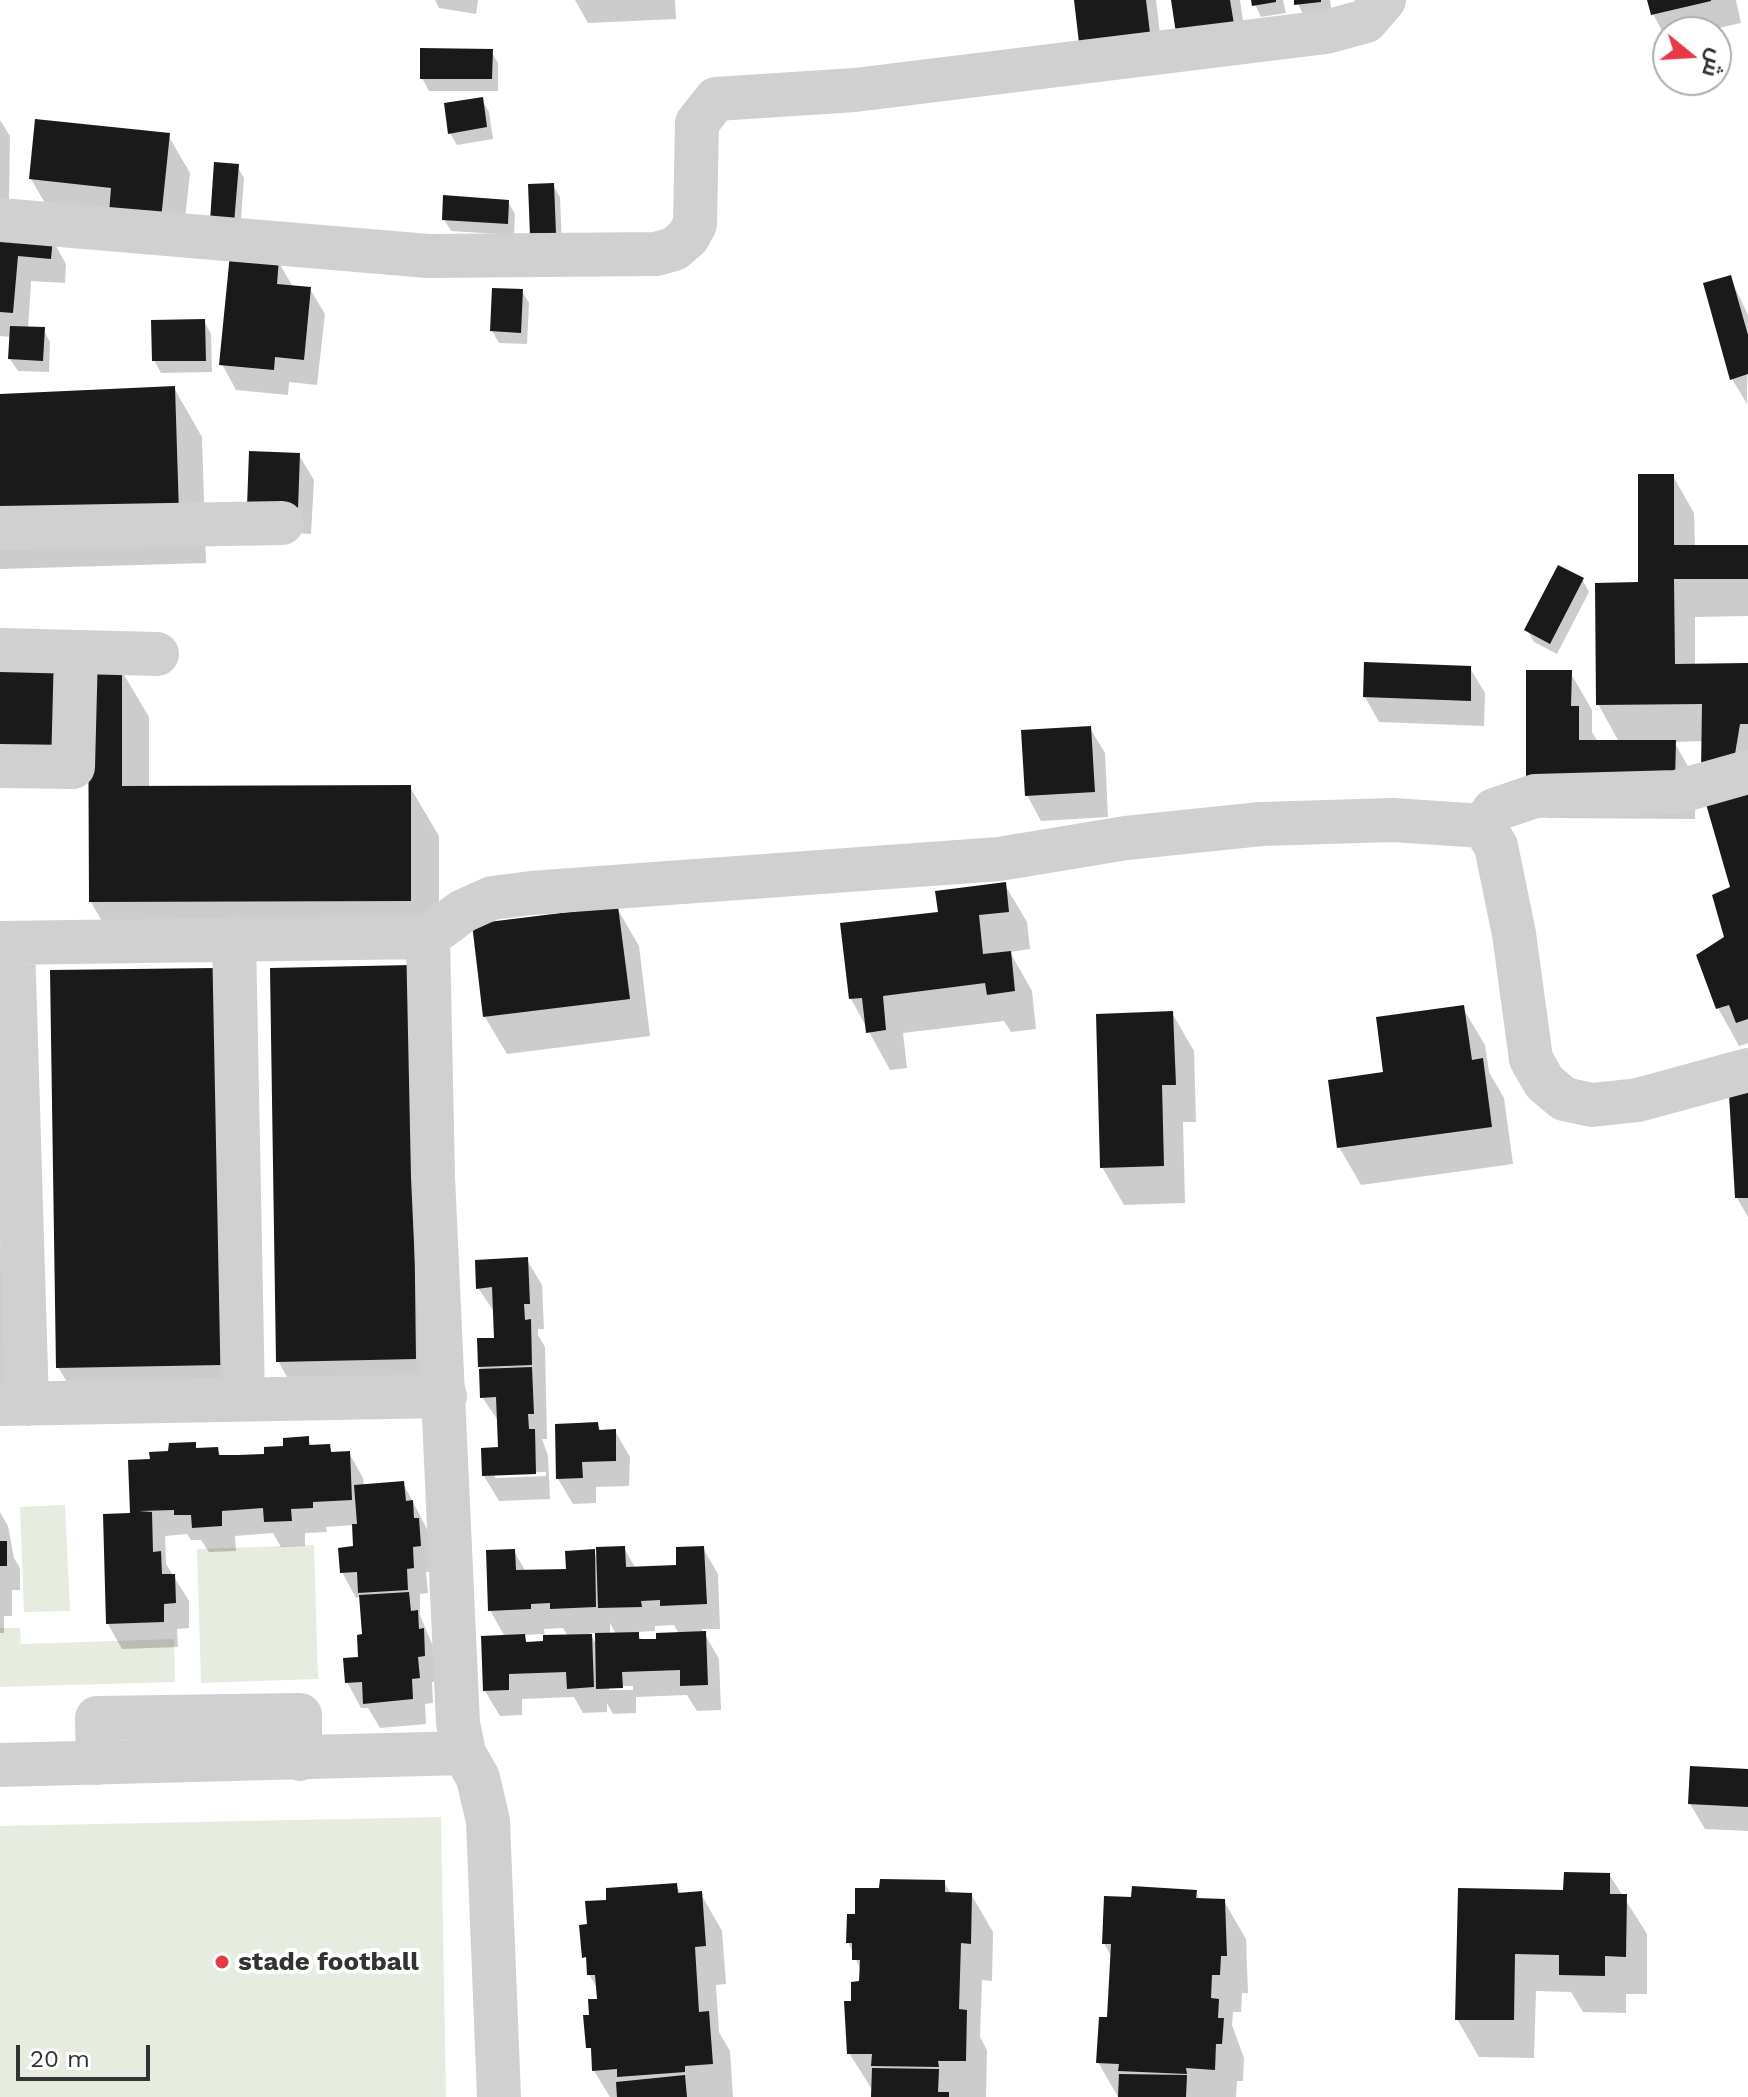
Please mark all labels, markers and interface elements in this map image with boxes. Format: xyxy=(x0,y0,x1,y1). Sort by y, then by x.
north arrow xyxy=(1652,16,1732,96)
text: ش xyxy=(1697,46,1730,80)
place label: stade football xyxy=(238,1946,419,1978)
marker: stade football xyxy=(213,1953,231,1971)
scale bar xyxy=(20,2029,154,2079)
text: 20 m xyxy=(30,2045,90,2073)

